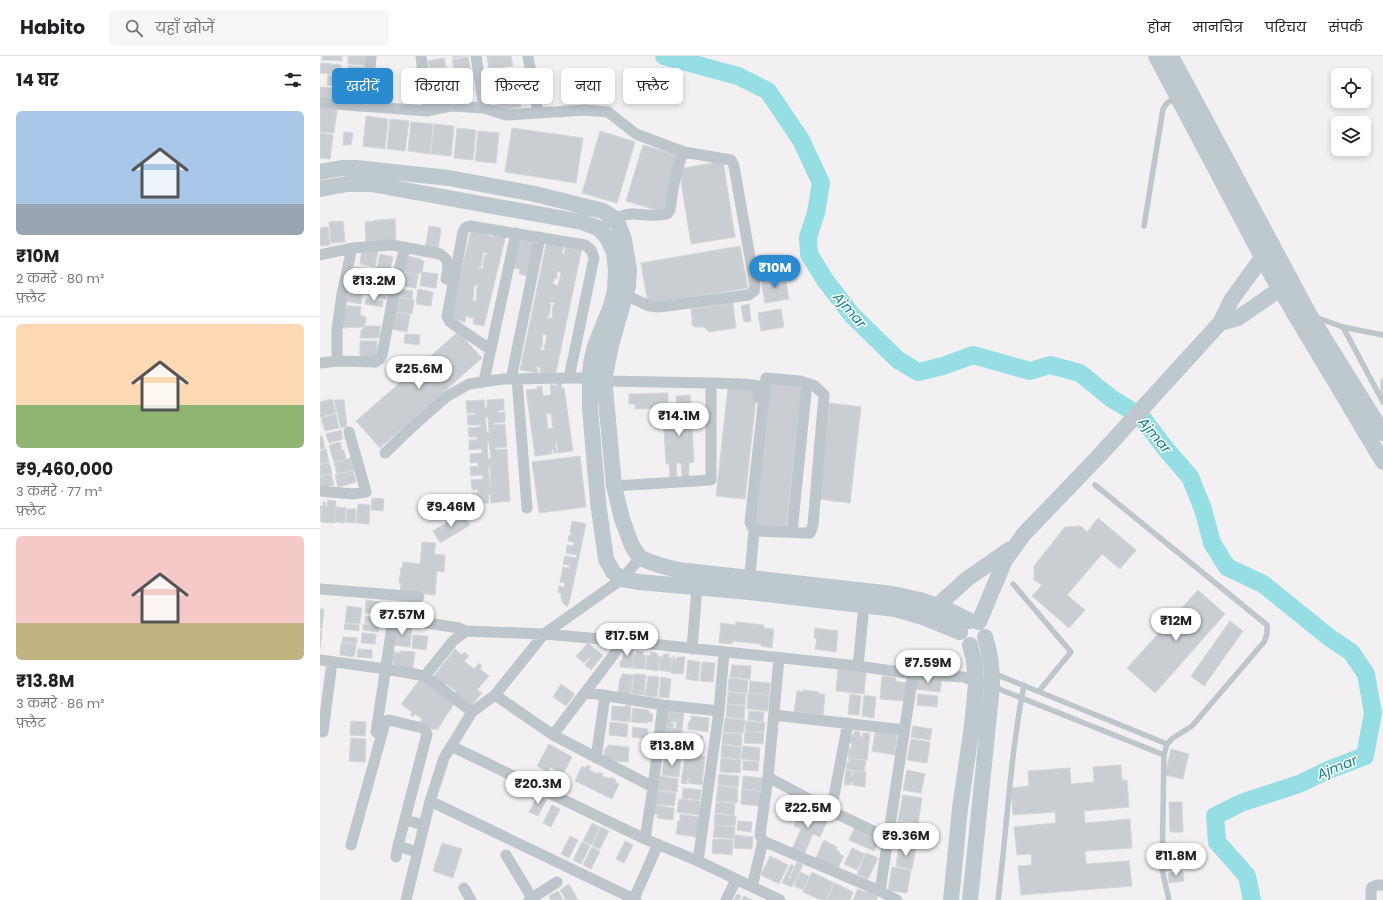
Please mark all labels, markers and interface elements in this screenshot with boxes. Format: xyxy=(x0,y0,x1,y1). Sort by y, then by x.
search box xyxy=(109,10,389,46)
text: Habito xyxy=(20,14,85,41)
icon: search xyxy=(123,17,145,39)
text: यहाँ खोजें xyxy=(155,17,214,38)
text: होम xyxy=(1147,17,1171,37)
text: मानचित्र xyxy=(1193,17,1243,37)
text: परिचय xyxy=(1265,17,1306,37)
text: संपर्क xyxy=(1328,17,1363,37)
text: 14 घर xyxy=(16,68,58,92)
chip: खरीदें xyxy=(332,68,393,104)
chip: किराया xyxy=(401,68,473,104)
chip: फ़िल्टर xyxy=(481,68,553,104)
chip: नया xyxy=(561,68,615,104)
chip: फ़्लैट xyxy=(623,68,683,104)
map controls xyxy=(1331,68,1371,156)
button: locate xyxy=(1331,68,1371,108)
icon: filters xyxy=(282,69,304,91)
button: layers xyxy=(1331,116,1371,156)
icon: home xyxy=(124,137,196,209)
text: ₹10M xyxy=(16,244,59,268)
pin: ₹10M xyxy=(751,255,799,289)
text: ₹10M xyxy=(758,258,792,277)
pin: ₹13.2M xyxy=(341,268,407,302)
text: 2 कमरे · 80 m² xyxy=(16,269,104,288)
text: ₹13.2M xyxy=(352,271,396,290)
water label: Ajmar xyxy=(828,287,872,333)
text: फ़्लैट xyxy=(16,289,46,308)
icon: home xyxy=(124,350,196,422)
pin: ₹25.6M xyxy=(386,356,452,390)
text: ₹25.6M xyxy=(395,359,443,378)
pin: ₹14.1M xyxy=(646,403,712,437)
text: ₹14.1M xyxy=(658,406,700,425)
water label: Ajmar xyxy=(1133,412,1177,458)
text: ₹9,460,000 xyxy=(16,457,113,481)
text: 3 कमरे · 77 m² xyxy=(16,482,102,501)
pin: ₹9.46M xyxy=(418,494,484,528)
text: ₹9.46M xyxy=(427,497,475,516)
text: फ़्लैट xyxy=(16,502,46,521)
icon: home xyxy=(124,562,196,634)
pin: ₹7.57M xyxy=(369,602,435,636)
text: ₹7.57M xyxy=(379,605,425,624)
pin: ₹12M xyxy=(1152,608,1200,642)
text: ₹12M xyxy=(1160,611,1192,630)
pin: ₹17.5M xyxy=(594,623,660,657)
text: ₹17.5M xyxy=(605,626,649,645)
pin: ₹7.59M xyxy=(895,650,961,684)
text: ₹7.59M xyxy=(905,653,951,672)
text: ₹13.8M xyxy=(16,669,74,693)
text: 3 कमरे · 86 m² xyxy=(16,694,105,713)
text: फ़्लैट xyxy=(16,714,46,733)
pin: ₹13.8M xyxy=(639,733,705,767)
text: ₹13.8M xyxy=(650,736,694,755)
water label: Ajmar xyxy=(1313,750,1361,785)
pin: ₹20.3M xyxy=(505,771,571,805)
text: ₹20.3M xyxy=(514,774,562,793)
pin: ₹22.5M xyxy=(775,795,841,829)
text: ₹22.5M xyxy=(785,798,831,817)
pin: ₹9.36M xyxy=(873,823,939,857)
text: ₹9.36M xyxy=(882,826,930,845)
pin: ₹11.8M xyxy=(1143,843,1209,877)
text: ₹11.8M xyxy=(1155,846,1197,865)

